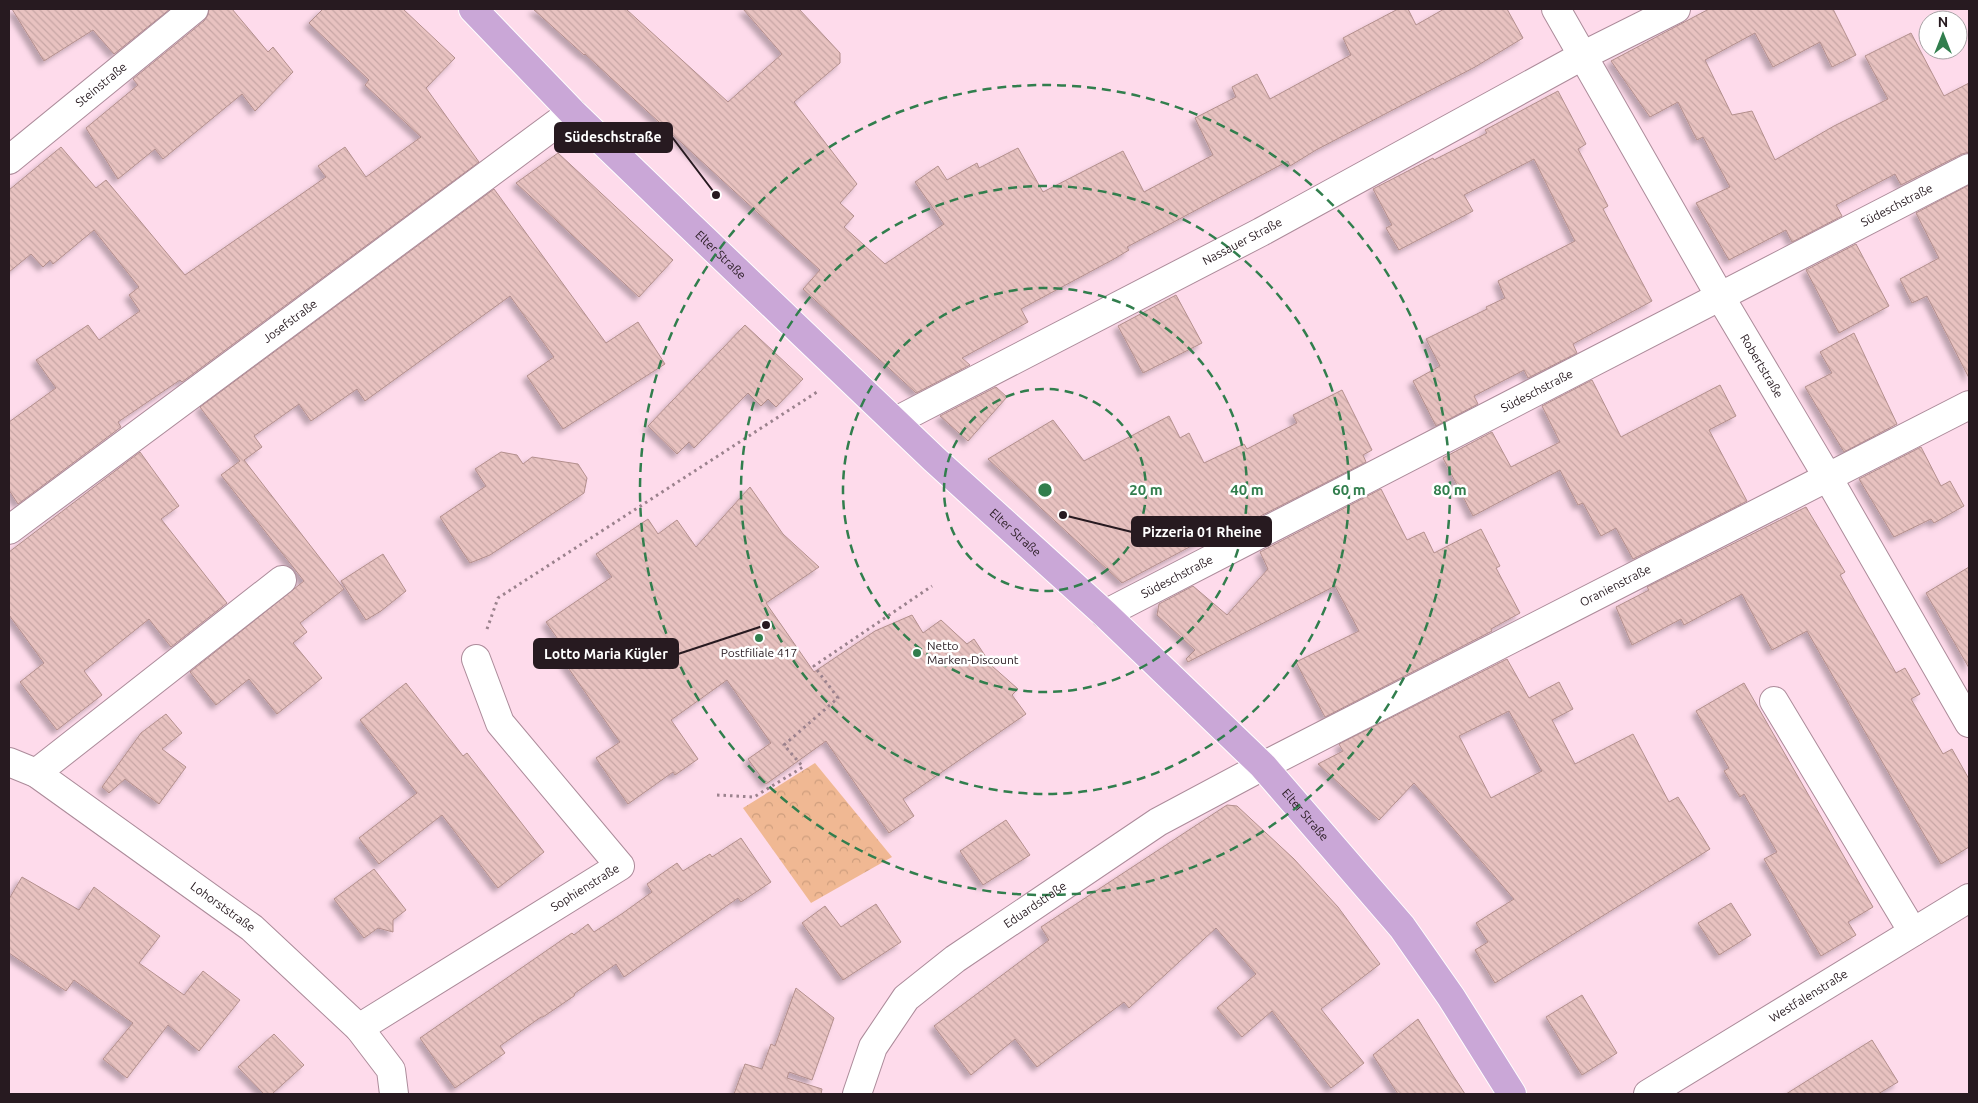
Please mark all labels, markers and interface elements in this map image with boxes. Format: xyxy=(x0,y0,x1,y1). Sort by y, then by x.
north arrow xyxy=(1918,10,1968,60)
text: N xyxy=(1938,14,1948,30)
street label: Steinstraße xyxy=(73,60,129,109)
callout: Südeschstraße xyxy=(555,123,672,152)
text: Südeschstraße xyxy=(564,129,662,145)
street label: Südeschstraße xyxy=(1858,181,1935,229)
street label: Nassauer Straße xyxy=(1200,215,1284,267)
street label: Elter Straße xyxy=(693,228,749,281)
street label: Josefstraße xyxy=(260,297,319,345)
street label: Robertstraße xyxy=(1738,332,1786,400)
street label: Südeschstraße xyxy=(1499,367,1575,415)
centre of rings xyxy=(1036,481,1054,499)
text: 20 m xyxy=(1129,481,1163,498)
text: 40 m xyxy=(1230,481,1264,498)
text: 60 m xyxy=(1332,481,1366,498)
text: 80 m xyxy=(1433,481,1467,498)
street label: Elter Straße xyxy=(987,506,1044,559)
callout: Pizzeria 01 Rheine xyxy=(1132,517,1271,546)
text: Pizzeria 01 Rheine xyxy=(1142,524,1262,540)
street label: Südeschstraße xyxy=(1139,553,1215,600)
street label: Oranienstraße xyxy=(1578,562,1653,609)
marker: Postfiliale 417 xyxy=(753,632,765,644)
callout: Lotto Maria Kügler xyxy=(534,639,678,668)
place label: Netto Marken-Discount xyxy=(927,639,1019,666)
text: Lotto Maria Kügler xyxy=(544,646,668,662)
place label: Postfiliale 417 xyxy=(721,646,797,659)
marker: Netto Marken-Discount xyxy=(911,647,923,659)
street label: Elter Straße xyxy=(1280,786,1332,843)
street label: Sophienstraße xyxy=(548,861,621,913)
street label: Lohorststraße xyxy=(188,879,258,934)
street label: Eduardstraße xyxy=(1001,879,1069,930)
street label: Westfalenstraße xyxy=(1767,967,1850,1024)

